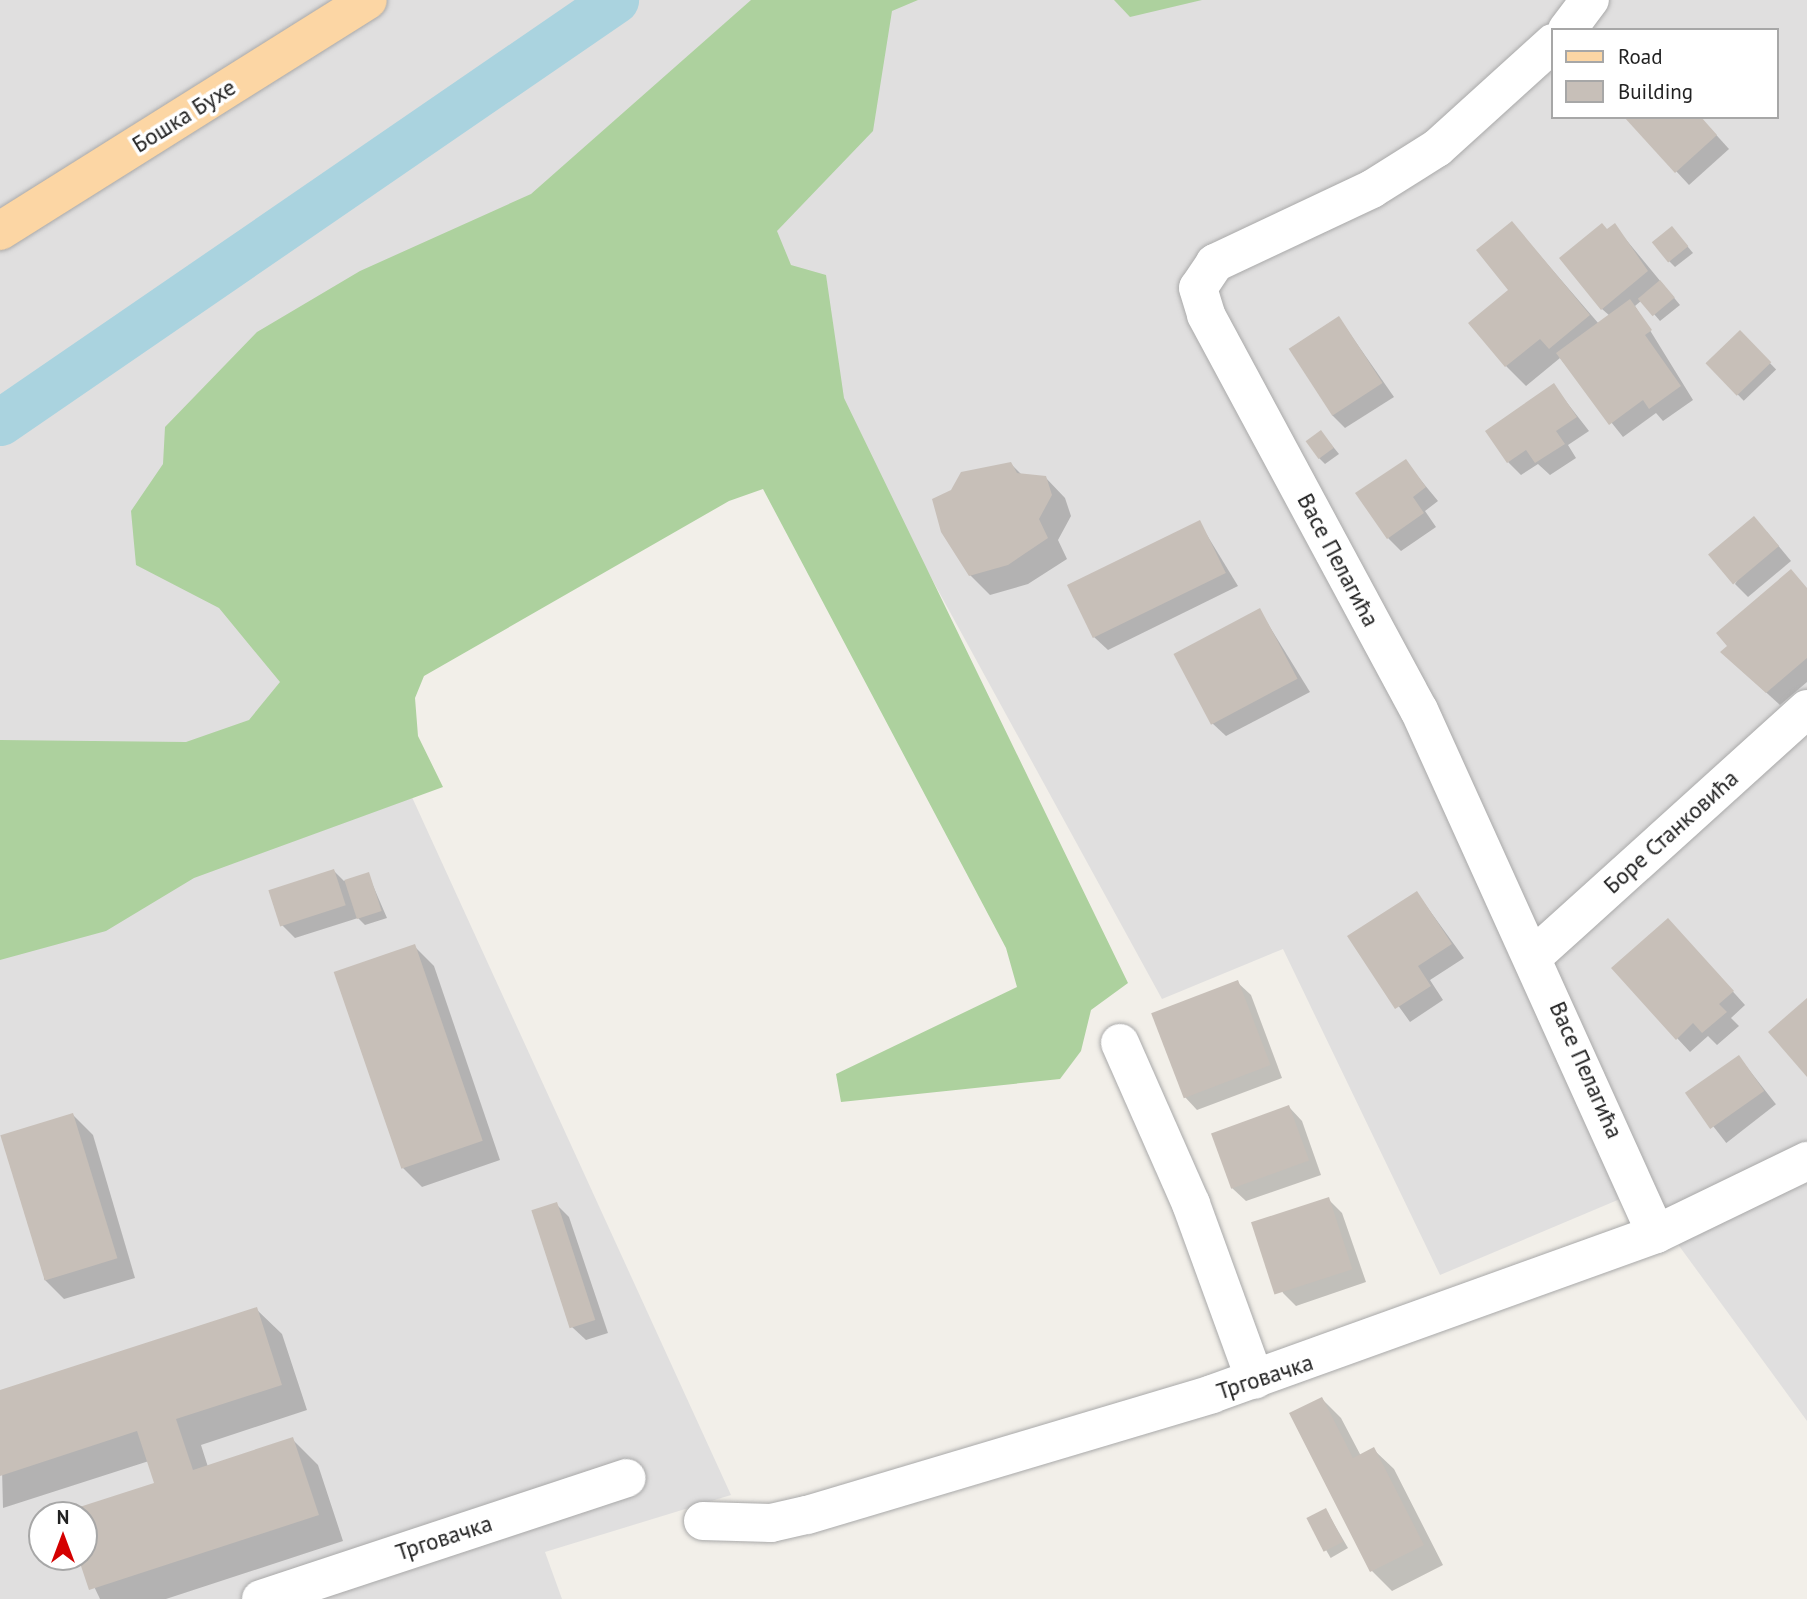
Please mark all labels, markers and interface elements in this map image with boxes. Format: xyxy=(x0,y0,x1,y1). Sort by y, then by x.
legend xyxy=(1552,28,1779,119)
text: Road xyxy=(1618,43,1662,70)
street label: Бошка Бухе xyxy=(127,73,241,159)
text: Building xyxy=(1618,78,1693,105)
street label: Васе Пелагића xyxy=(1291,489,1385,631)
street label: Боре Станковића xyxy=(1598,765,1744,899)
street label: Васе Пелагића xyxy=(1544,997,1628,1143)
street label: Трговачка xyxy=(1213,1348,1317,1406)
north arrow xyxy=(28,1501,98,1571)
text: N xyxy=(57,1505,69,1529)
street label: Трговачка xyxy=(392,1509,496,1567)

